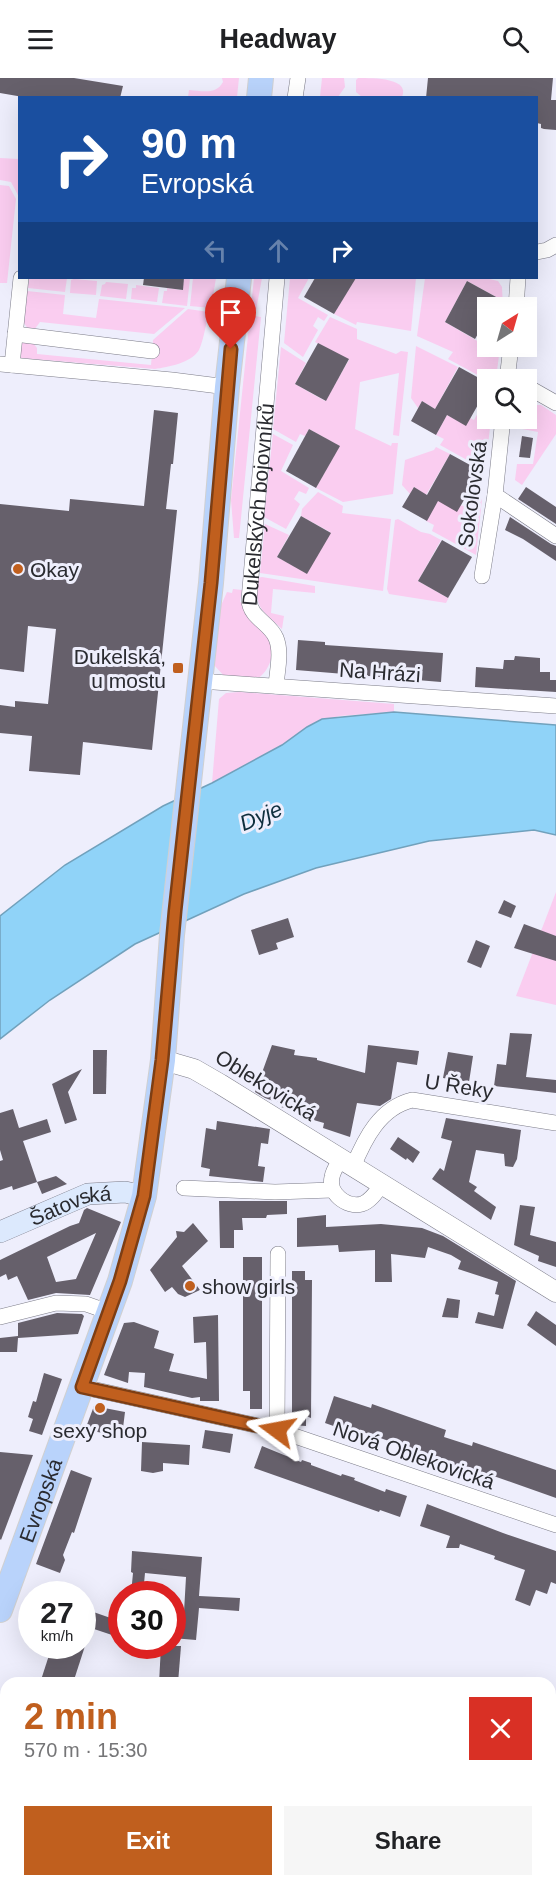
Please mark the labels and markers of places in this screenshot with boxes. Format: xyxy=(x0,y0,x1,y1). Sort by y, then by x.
pin xyxy=(205,287,256,349)
place label: Okay xyxy=(30,558,80,581)
marker: Okay xyxy=(11,562,25,576)
place label: Dukelská, u mostu xyxy=(74,645,166,692)
marker: Dukelská, u mostu xyxy=(171,661,185,675)
place label: show girls xyxy=(202,1275,295,1298)
marker: show girls xyxy=(183,1279,197,1293)
marker: sexy shop xyxy=(93,1401,107,1415)
place label: sexy shop xyxy=(53,1419,147,1442)

